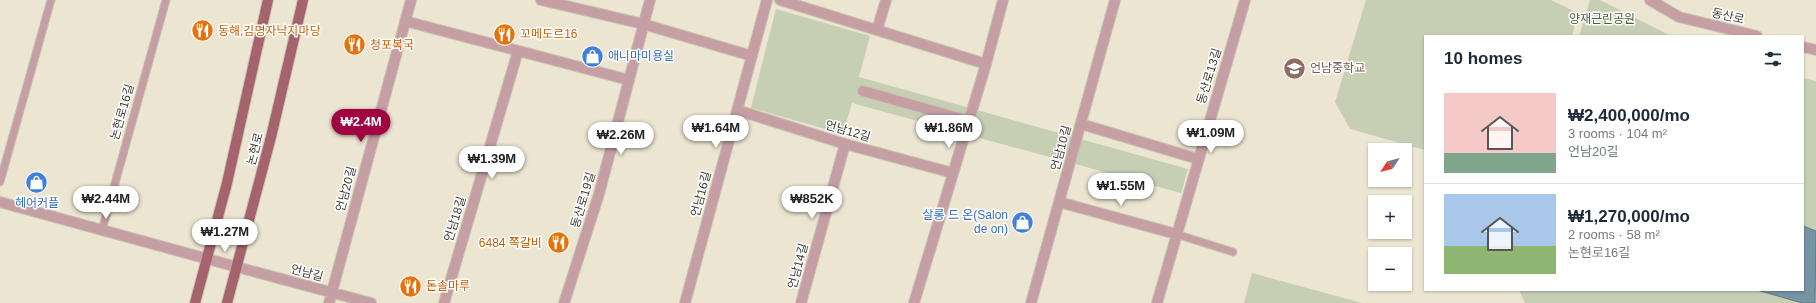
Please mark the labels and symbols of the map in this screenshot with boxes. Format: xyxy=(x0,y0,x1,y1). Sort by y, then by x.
street label: 동산로 xyxy=(1710,5,1746,27)
park label: 양재근린공원 xyxy=(1569,12,1635,26)
restaurant icon: 동해,김명자낙지마당 xyxy=(190,18,216,44)
restaurant icon: 꼬메도르16 xyxy=(491,21,517,47)
place label: 동해,김명자낙지마당 xyxy=(218,24,321,38)
place label: 꼬메도르16 xyxy=(520,27,578,41)
restaurant icon: 청포복국 xyxy=(342,32,368,58)
place label: 청포복국 xyxy=(370,38,414,52)
shop icon: 애니마미용실 xyxy=(580,43,606,69)
street label: 동산로13길 xyxy=(1194,46,1224,106)
place label: 애니마미용실 xyxy=(608,49,674,63)
school or university icon: 언남중학교 xyxy=(1281,55,1307,81)
place label: 언남중학교 xyxy=(1310,61,1365,75)
street label: 논현로16길 xyxy=(107,82,137,142)
pin: ₩2.4M xyxy=(333,109,389,143)
pin: ₩1.64M xyxy=(683,115,749,149)
pin: ₩1.86M xyxy=(916,115,982,149)
street label: 언남12길 xyxy=(824,118,872,144)
pin: ₩1.09M xyxy=(1178,120,1244,154)
pin: ₩2.26M xyxy=(588,122,654,156)
street label: 언남10길 xyxy=(1048,124,1074,172)
street label: 논현로 xyxy=(244,131,266,167)
north arrow xyxy=(1368,143,1412,187)
pin: ₩1.39M xyxy=(459,146,525,180)
street label: 언남20길 xyxy=(333,165,359,213)
shop icon: 헤어커플 xyxy=(24,169,50,195)
street label: 동산로19길 xyxy=(568,170,598,230)
street label: 언남16길 xyxy=(688,170,714,218)
pin: ₩1.55M xyxy=(1088,173,1154,207)
pin: ₩2.44M xyxy=(73,186,139,220)
pin: ₩852K xyxy=(784,186,840,220)
street label: 언남18길 xyxy=(442,195,468,243)
place label: 헤어커플 xyxy=(15,196,59,210)
place label: 살롱 드 온(Salon de on) xyxy=(922,208,1008,236)
shop icon: 살롱 드 온(Salon de on) xyxy=(1010,209,1036,235)
pin: ₩1.27M xyxy=(192,219,258,253)
restaurant icon: 6484 쪽갈비 xyxy=(545,230,571,256)
place label: 6484 쪽갈비 xyxy=(479,236,542,250)
street label: 언남14길 xyxy=(785,242,811,290)
street label: 언남길 xyxy=(289,262,325,284)
restaurant icon: 돈솔마루 xyxy=(398,273,424,299)
place label: 돈솔마루 xyxy=(426,279,470,293)

